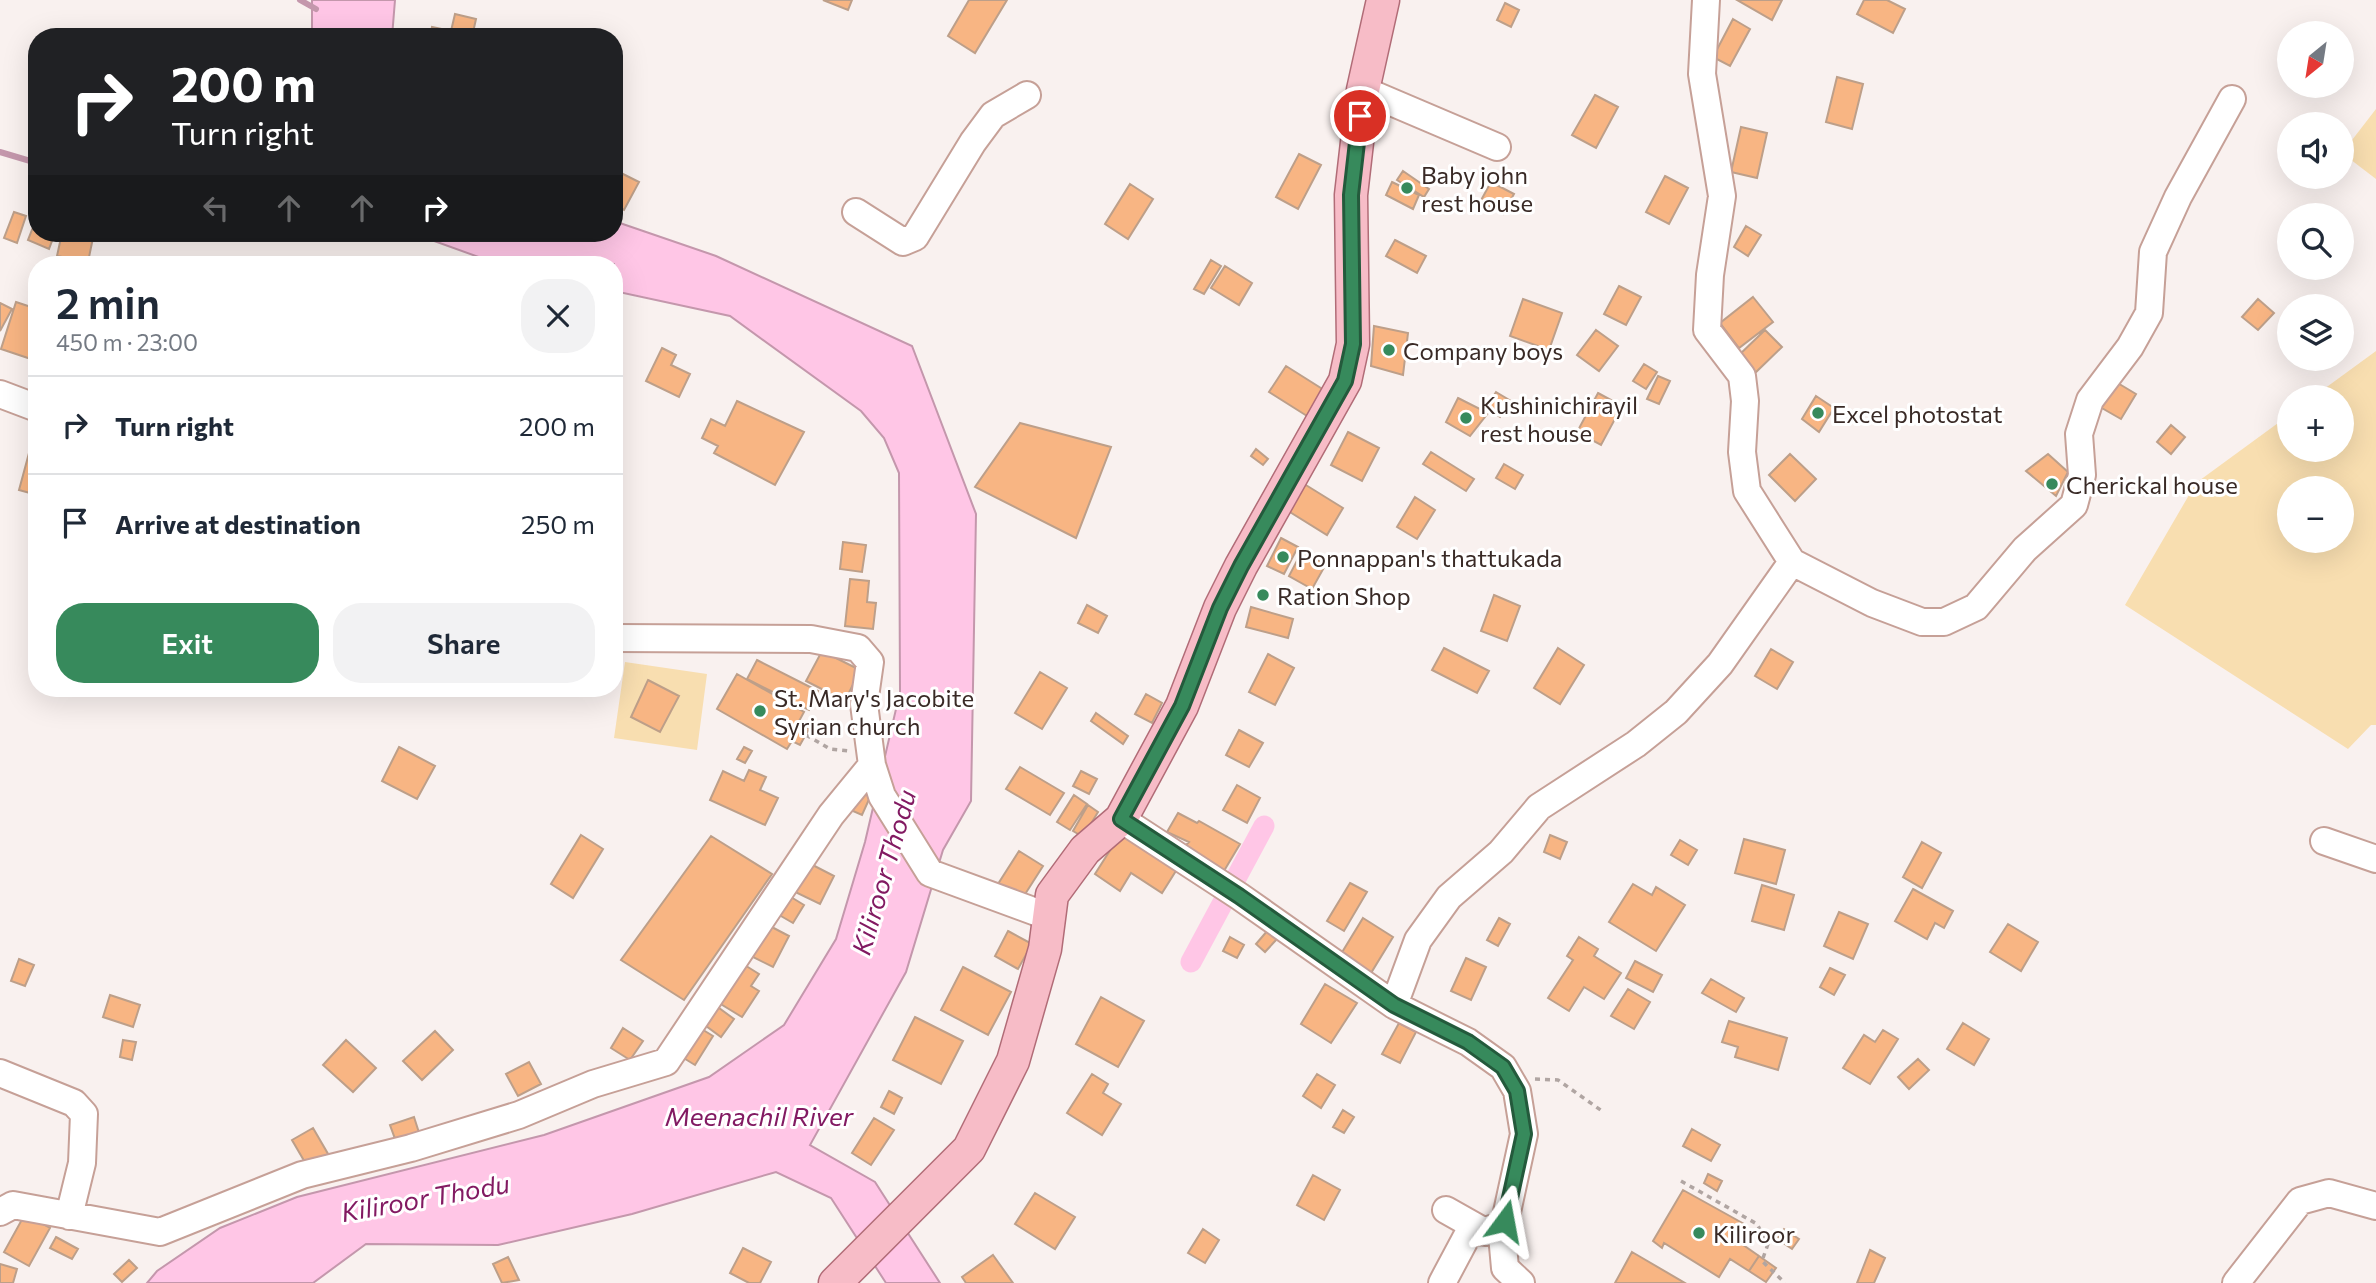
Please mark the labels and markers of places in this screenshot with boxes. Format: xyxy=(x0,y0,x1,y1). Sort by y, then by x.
pin xyxy=(1330,86,1390,146)
place label: Baby john rest house xyxy=(1421,160,1533,217)
marker: Baby john rest house xyxy=(1399,180,1415,196)
place label: Company boys xyxy=(1403,336,1563,365)
marker: Company boys xyxy=(1381,342,1397,358)
place label: Kushinichirayil rest house xyxy=(1480,390,1638,447)
place label: Excel photostat xyxy=(1832,399,2003,428)
marker: Excel photostat xyxy=(1810,405,1826,421)
marker: Kushinichirayil rest house xyxy=(1458,410,1474,426)
place label: Cherickal house xyxy=(2066,470,2238,499)
marker: Cherickal house xyxy=(2044,476,2060,492)
place label: Ponnappan's thattukada xyxy=(1297,543,1562,572)
marker: Ponnappan's thattukada xyxy=(1275,549,1291,565)
place label: Ration Shop xyxy=(1277,581,1411,610)
marker: Ration Shop xyxy=(1255,587,1271,603)
place label: St. Mary's Jacobite Syrian church xyxy=(774,683,974,740)
marker: St. Mary's Jacobite Syrian church xyxy=(752,703,768,719)
place label: Kiliroor xyxy=(1713,1219,1795,1248)
marker: Kiliroor xyxy=(1691,1225,1707,1241)

